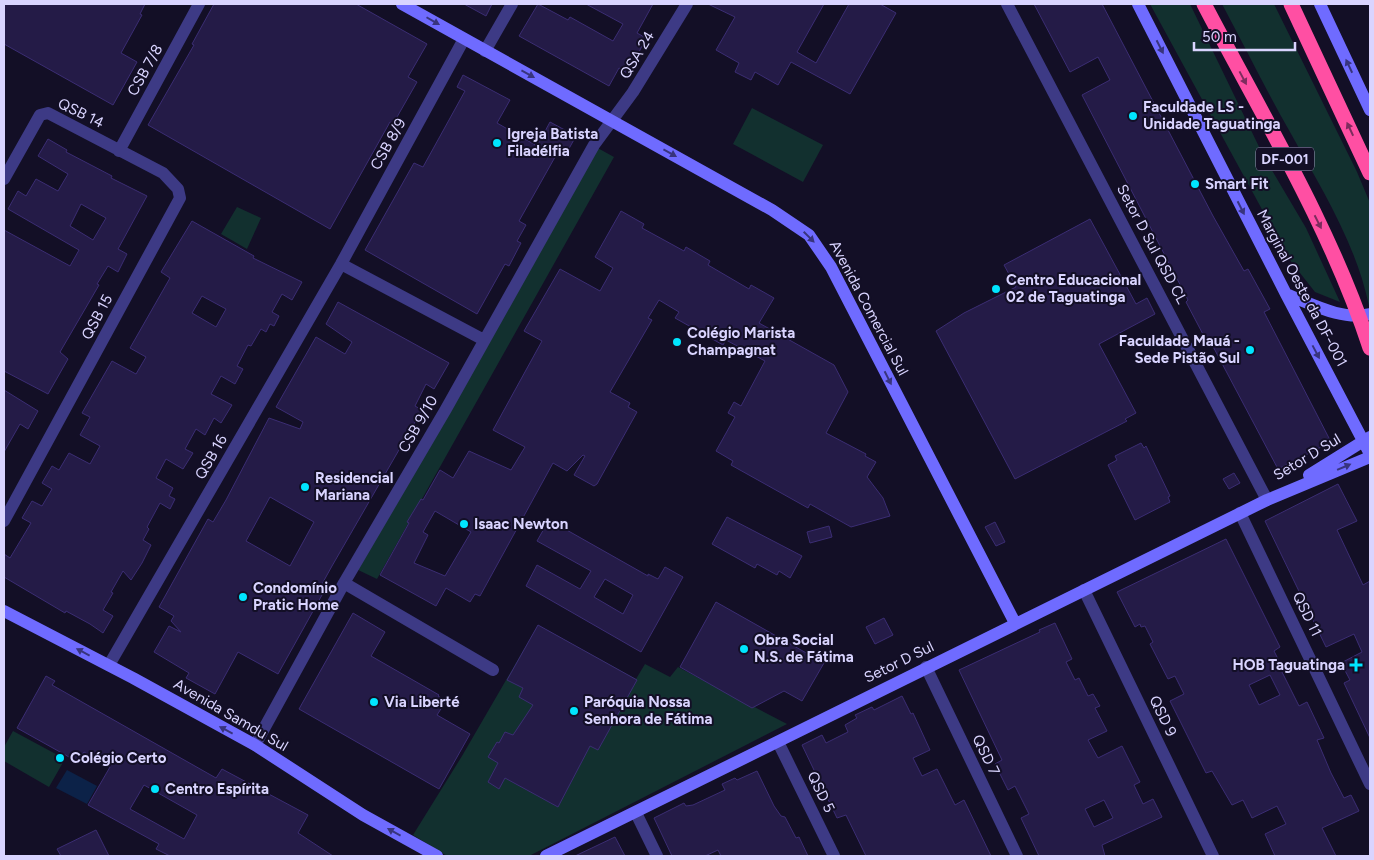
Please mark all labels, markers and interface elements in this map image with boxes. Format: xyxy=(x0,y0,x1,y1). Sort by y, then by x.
one-way arrow xyxy=(426,17,439,26)
scale bar xyxy=(1194,20,1295,52)
street label: QSA 24 xyxy=(616,28,658,82)
text: 50 m xyxy=(1202,28,1237,46)
one-way arrow xyxy=(1156,40,1164,54)
street label: CSB 7/8 xyxy=(124,41,166,99)
one-way arrow xyxy=(1345,59,1353,73)
one-way arrow xyxy=(521,70,534,79)
one-way arrow xyxy=(1239,71,1247,85)
street label: QSB 14 xyxy=(55,94,107,132)
place label: Faculdade LS - Unidade Taguatinga xyxy=(1143,98,1281,133)
marker: Faculdade LS - Unidade Taguatinga xyxy=(1127,110,1139,122)
street label: CSB 8/9 xyxy=(366,115,410,173)
one-way arrow xyxy=(1345,122,1353,136)
place label: Igreja Batista Filadélfia xyxy=(507,125,598,160)
marker: Igreja Batista Filadélfia xyxy=(491,137,503,149)
road number: DF-001 xyxy=(1256,148,1314,170)
one-way arrow xyxy=(663,149,676,158)
place label: Smart Fit xyxy=(1205,175,1269,193)
marker: Smart Fit xyxy=(1189,178,1201,190)
street label: Setor D Sul QSD CL xyxy=(1113,181,1191,307)
one-way arrow xyxy=(1237,200,1246,215)
street label: Marginal Oeste da DF-001 xyxy=(1253,206,1351,370)
one-way arrow xyxy=(1314,215,1322,229)
one-way arrow xyxy=(803,230,815,242)
street label: Avenida Comercial Sul xyxy=(826,237,912,379)
place label: Centro Educacional 02 de Taguatinga xyxy=(1006,271,1141,306)
marker: Centro Educacional 02 de Taguatinga xyxy=(990,283,1002,295)
street label: QSB 15 xyxy=(78,291,116,343)
place label: Colégio Marista Champagnat xyxy=(687,324,795,359)
place label: Faculdade Mauá - Sede Pistão Sul xyxy=(1119,332,1240,367)
marker: Colégio Marista Champagnat xyxy=(671,336,683,348)
marker: Faculdade Mauá - Sede Pistão Sul xyxy=(1244,344,1256,356)
one-way arrow xyxy=(1312,345,1321,358)
one-way arrow xyxy=(884,370,892,385)
street label: CSB 9/10 xyxy=(394,392,442,456)
street label: Setor D Sul xyxy=(1270,430,1344,484)
street label: QSB 16 xyxy=(191,431,231,482)
one-way arrow xyxy=(1337,463,1351,471)
place label: Residencial Mariana xyxy=(315,469,393,504)
marker: Residencial Mariana xyxy=(299,481,311,493)
place label: Isaac Newton xyxy=(474,515,568,533)
marker: Isaac Newton xyxy=(458,518,470,530)
place label: Condomínio Pratic Home xyxy=(253,579,339,614)
street label: QSD 11 xyxy=(1289,589,1325,639)
marker: Condomínio Pratic Home xyxy=(237,591,249,603)
place label: Obra Social N.S. de Fátima xyxy=(754,631,854,666)
street label: Setor D Sul xyxy=(861,637,937,687)
marker: Obra Social N.S. de Fátima xyxy=(738,643,750,655)
one-way arrow xyxy=(76,648,90,656)
place label: HOB Taguatinga xyxy=(1232,656,1345,674)
marker: HOB Taguatinga xyxy=(1349,658,1363,672)
street label: Avenida Samdu Sul xyxy=(171,675,291,755)
place label: Via Liberté xyxy=(384,693,460,711)
place label: Paróquia Nossa Senhora de Fátima xyxy=(584,693,712,728)
street label: QSD 9 xyxy=(1145,693,1181,739)
marker: Via Liberté xyxy=(368,696,380,708)
marker: Paróquia Nossa Senhora de Fátima xyxy=(568,705,580,717)
one-way arrow xyxy=(218,726,233,734)
street label: QSD 7 xyxy=(968,732,1004,778)
place label: Colégio Certo xyxy=(70,749,167,767)
marker: Colégio Certo xyxy=(54,752,66,764)
street label: QSD 5 xyxy=(803,768,839,816)
place label: Centro Espírita xyxy=(165,780,269,798)
marker: Centro Espírita xyxy=(149,783,161,795)
one-way arrow xyxy=(388,828,401,837)

